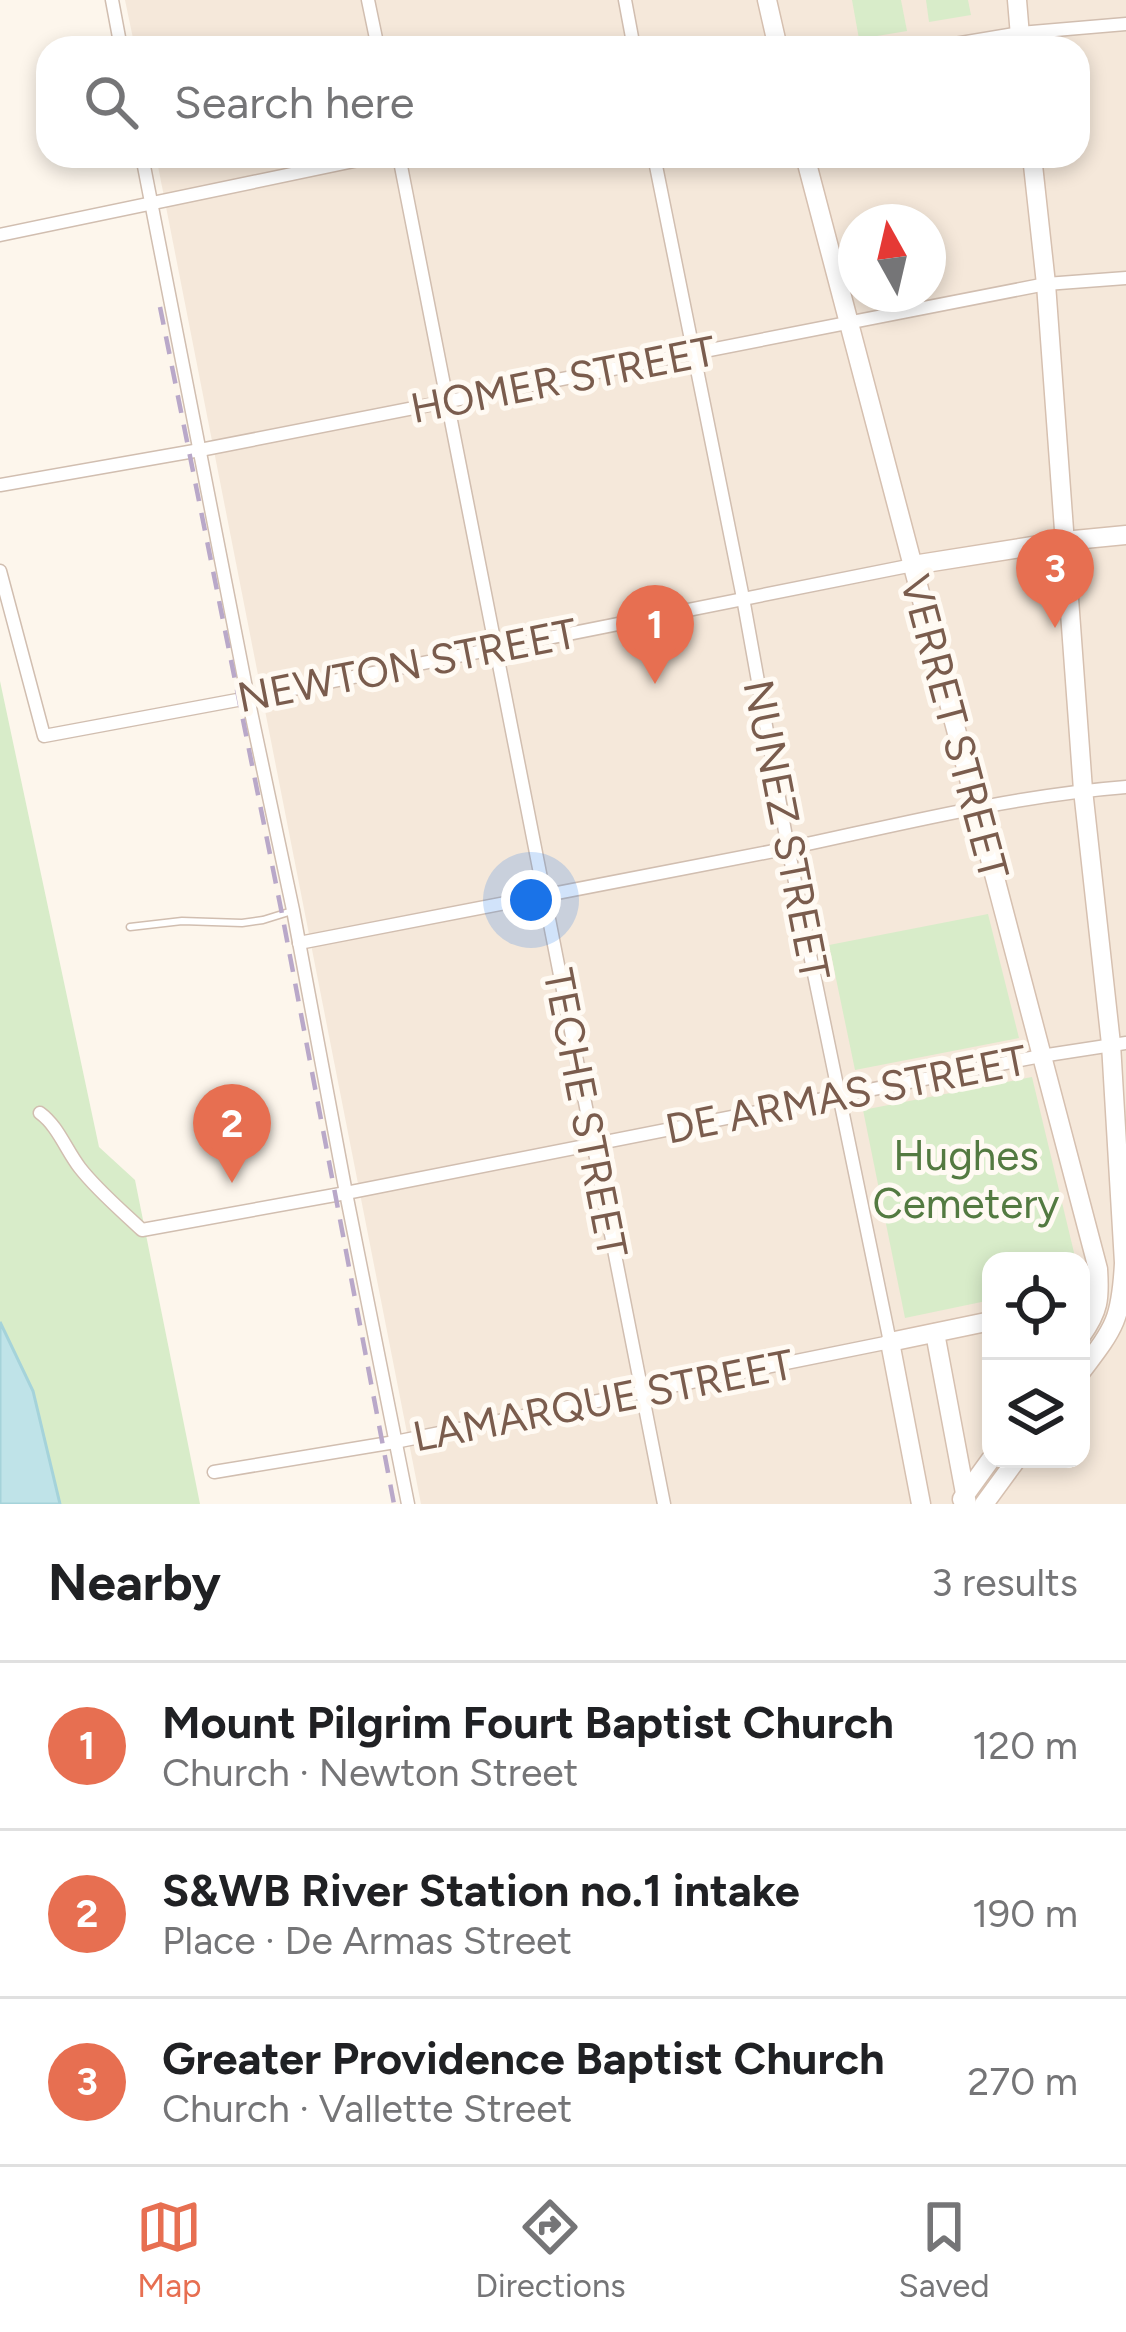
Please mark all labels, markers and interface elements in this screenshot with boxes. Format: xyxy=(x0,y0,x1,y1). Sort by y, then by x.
search box xyxy=(36,36,1090,168)
icon: search xyxy=(78,69,144,135)
text: Search here xyxy=(174,75,414,129)
north arrow xyxy=(838,204,946,312)
street label: HOMER STREET xyxy=(406,325,720,434)
pin: 3 xyxy=(1016,529,1094,628)
street label: VERRET STREET xyxy=(889,569,1020,885)
pin: 1 xyxy=(616,585,694,684)
street label: NEWTON STREET xyxy=(233,608,581,723)
street label: NUNEZ STREET xyxy=(732,676,841,985)
your location xyxy=(501,870,561,930)
street label: TECHE STREET xyxy=(532,964,639,1262)
street label: DE ARMAS STREET xyxy=(661,1034,1031,1155)
pin: 2 xyxy=(193,1084,271,1183)
park label: Hughes Cemetery xyxy=(873,1130,1059,1229)
map controls xyxy=(982,1252,1090,1468)
button: locate xyxy=(982,1252,1090,1360)
street label: LAMARQUE STREET xyxy=(409,1339,798,1462)
button: layers xyxy=(982,1360,1090,1468)
text: Nearby xyxy=(48,1552,221,1613)
text: 3 results xyxy=(931,1559,1078,1606)
text: Mount Pilgrim Fourt Baptist Church xyxy=(162,1695,894,1749)
text: 1 xyxy=(79,1722,95,1769)
text: 120 m xyxy=(972,1722,1078,1769)
text: Church · Newton Street xyxy=(162,1749,578,1796)
text: S&WB River Station no.1 intake xyxy=(162,1863,800,1917)
text: 2 xyxy=(76,1890,98,1937)
text: 190 m xyxy=(972,1890,1078,1937)
text: Place · De Armas Street xyxy=(162,1917,572,1964)
text: Greater Providence Baptist Church xyxy=(162,2031,885,2085)
text: 3 xyxy=(76,2058,98,2105)
text: 270 m xyxy=(967,2058,1078,2105)
text: Church · Vallette Street xyxy=(162,2085,572,2132)
tab: Map xyxy=(136,2194,202,2305)
tab: Directions xyxy=(475,2194,626,2305)
tab: Saved xyxy=(899,2194,990,2305)

